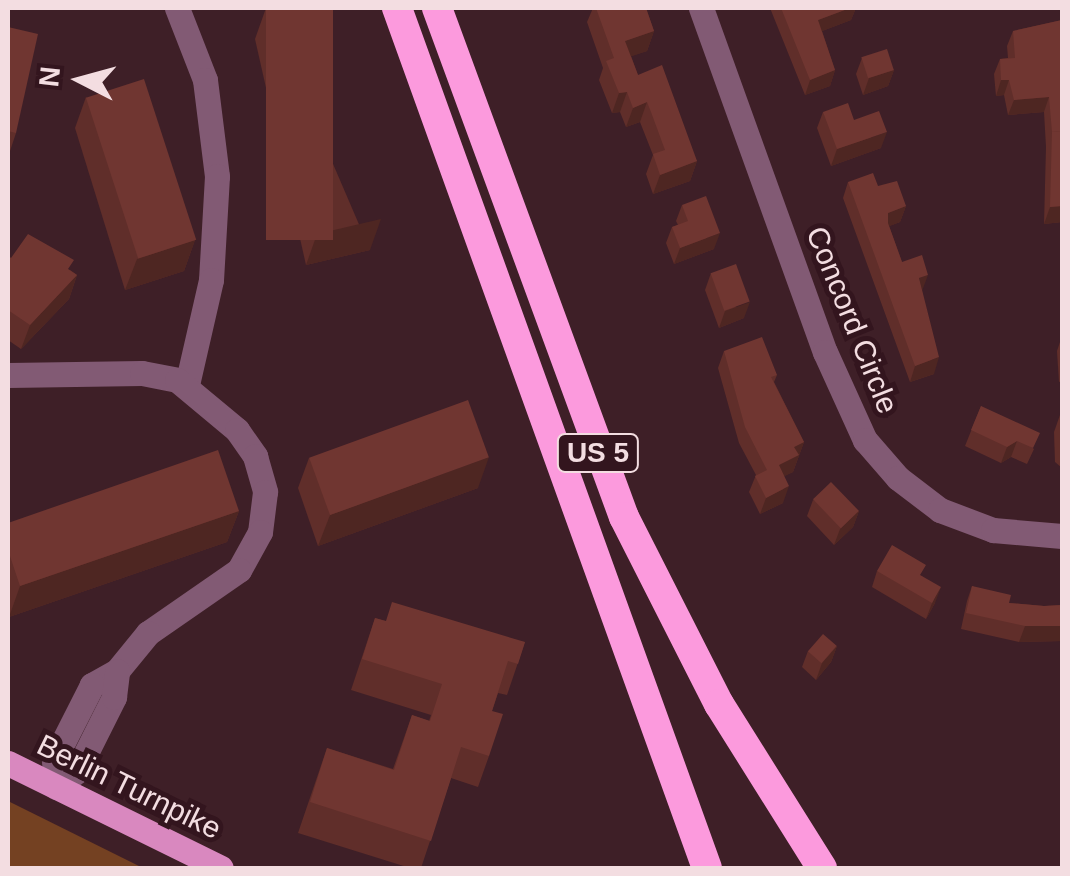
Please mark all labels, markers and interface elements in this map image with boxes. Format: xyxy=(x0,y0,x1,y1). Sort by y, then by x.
north arrow xyxy=(30,30,130,130)
text: N xyxy=(33,65,66,89)
street label: Concord Circle xyxy=(798,221,906,419)
road number: US 5 xyxy=(556,430,640,476)
street label: Berlin Turnpike xyxy=(31,727,227,847)

